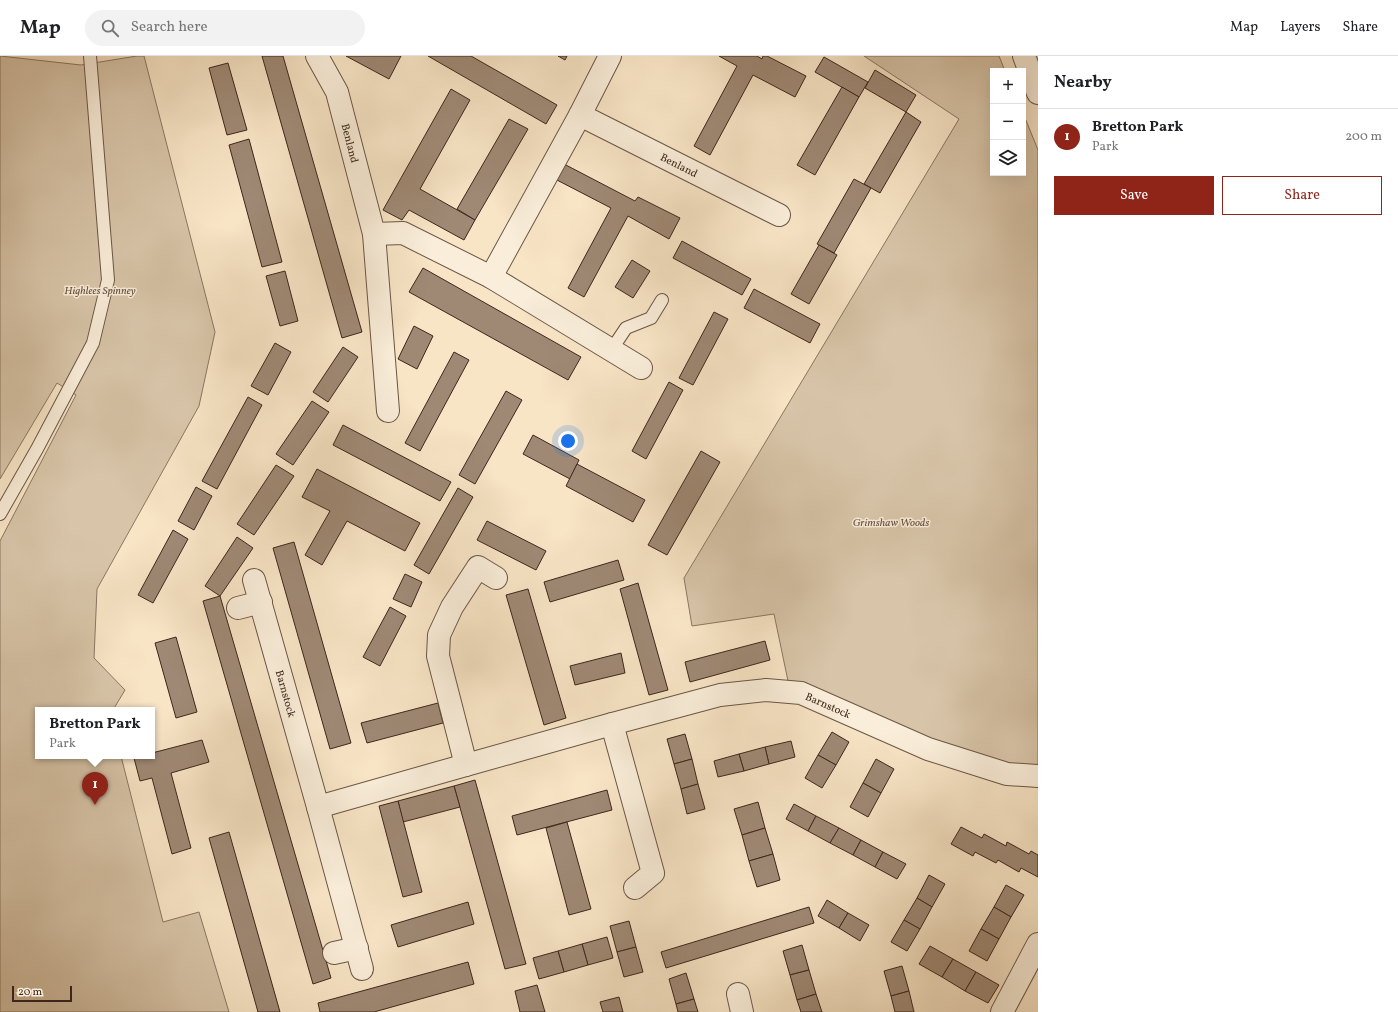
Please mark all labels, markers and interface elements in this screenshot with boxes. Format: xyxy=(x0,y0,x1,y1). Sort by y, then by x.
search box xyxy=(85,10,365,46)
text: Map xyxy=(20,15,61,41)
icon: search xyxy=(99,17,121,39)
text: Search here xyxy=(131,17,208,38)
text: Map xyxy=(1230,18,1258,37)
text: Layers xyxy=(1280,18,1320,37)
text: Share xyxy=(1342,18,1378,37)
map controls xyxy=(990,68,1026,176)
button: + xyxy=(990,68,1026,104)
text: Nearby xyxy=(1054,71,1112,94)
button: − xyxy=(990,104,1026,140)
text: Bretton Park xyxy=(1092,117,1183,138)
street label: Benland xyxy=(337,122,361,165)
text: 1 xyxy=(1064,128,1070,146)
text: 200 m xyxy=(1345,128,1382,146)
text: Park xyxy=(1092,138,1119,156)
button: layers xyxy=(990,140,1026,176)
street label: Benland xyxy=(657,150,700,182)
button: Save xyxy=(1054,176,1214,215)
button: Share xyxy=(1222,176,1382,215)
park label: Highlees Spinney xyxy=(64,284,136,299)
your location xyxy=(558,431,578,451)
park label: Grimshaw Woods xyxy=(853,516,929,531)
street label: Barnstock xyxy=(271,669,298,719)
street label: Barnstock xyxy=(802,690,853,723)
popup xyxy=(35,707,155,759)
text: Bretton Park xyxy=(49,714,141,735)
text: Park xyxy=(49,735,76,753)
pin: 1 xyxy=(82,772,108,805)
scale bar xyxy=(12,984,72,1003)
text: 20 m xyxy=(18,985,42,1000)

